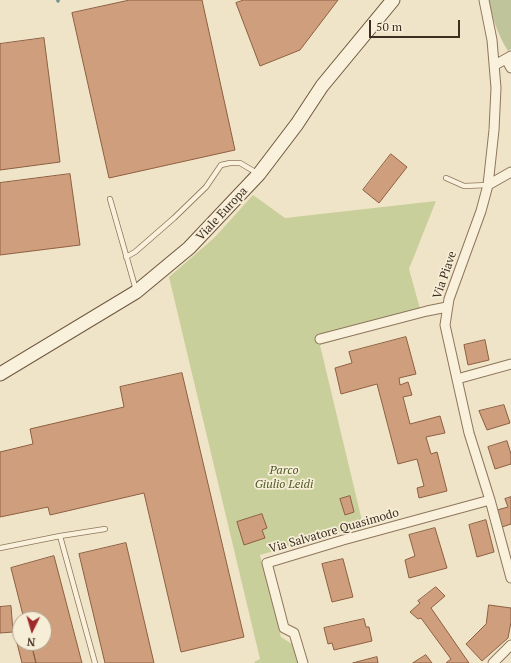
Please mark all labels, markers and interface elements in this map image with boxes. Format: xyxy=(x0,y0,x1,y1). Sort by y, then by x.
scale bar xyxy=(371,12,462,38)
text: 50 m xyxy=(376,19,402,34)
street label: Viale Europa xyxy=(193,184,251,244)
street label: Via Piave xyxy=(430,249,460,301)
park label: Parco Giulio Leidi xyxy=(255,464,313,492)
street label: Via Salvatore Quasimodo xyxy=(267,506,401,556)
north arrow xyxy=(12,611,52,651)
text: N xyxy=(26,635,36,649)

